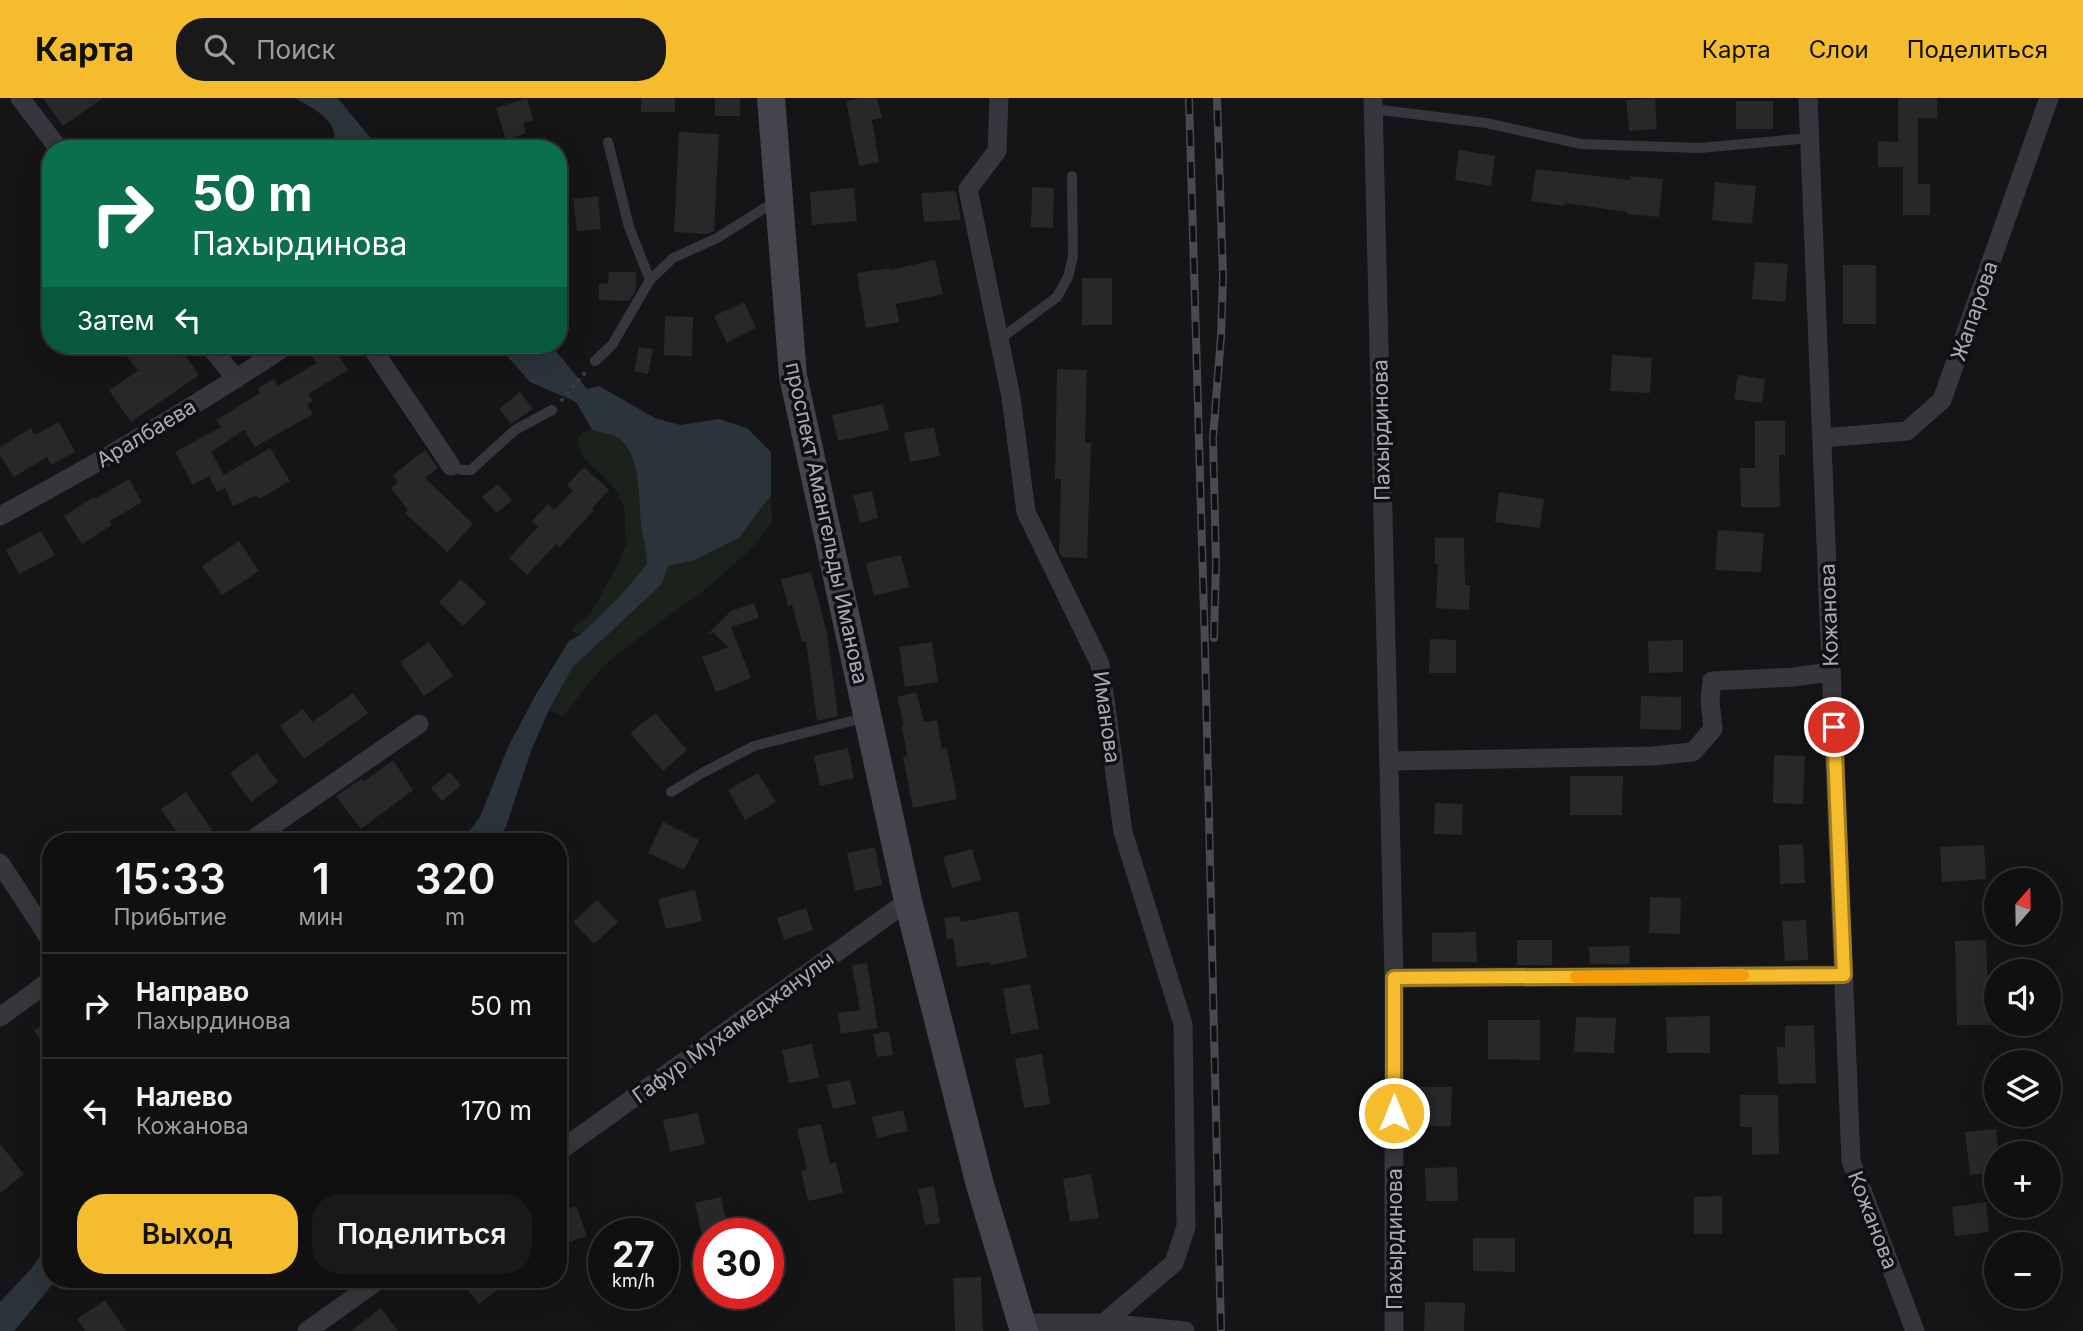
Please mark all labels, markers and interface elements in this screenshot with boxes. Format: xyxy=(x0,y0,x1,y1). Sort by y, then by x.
search box xyxy=(176,18,666,81)
text: Карта xyxy=(35,29,134,69)
icon: search xyxy=(200,30,238,68)
text: Поиск xyxy=(256,34,335,65)
text: Карта xyxy=(1702,35,1771,64)
text: Слои xyxy=(1809,35,1869,64)
text: Поделиться xyxy=(1907,35,2048,64)
text: 50 m xyxy=(192,164,313,223)
icon: right xyxy=(77,168,168,259)
text: Пахырдинова xyxy=(192,224,408,263)
street label: Жапарова xyxy=(1945,258,2003,364)
icon: left xyxy=(169,301,207,339)
text: Затем xyxy=(77,305,155,336)
street label: Пахырдинова xyxy=(1367,359,1395,501)
street label: проспект Амангельды Иманова xyxy=(781,360,873,686)
street label: Аралбаева xyxy=(92,394,200,472)
street label: Кожанова xyxy=(1815,563,1843,667)
street label: Иманова xyxy=(1088,669,1126,765)
pin xyxy=(1804,697,1864,757)
icon: arrive xyxy=(1815,708,1853,746)
text: 15:33 xyxy=(115,853,226,904)
text: 1 xyxy=(312,853,330,904)
text: 320 xyxy=(415,853,495,904)
north arrow xyxy=(1984,868,2062,945)
map controls xyxy=(1984,868,2061,1309)
text: Прибытие xyxy=(114,903,227,931)
text: мин xyxy=(298,903,343,931)
text: m xyxy=(445,903,465,931)
street label: Гафур Мухамеджанулы xyxy=(628,946,838,1108)
button: sound xyxy=(1984,959,2061,1036)
text: Направо xyxy=(136,976,249,1007)
icon: right xyxy=(77,987,115,1025)
text: 50 m xyxy=(470,990,532,1021)
text: Пахырдинова xyxy=(136,1007,291,1035)
button: layers xyxy=(1984,1050,2061,1127)
position arrow xyxy=(1357,1076,1431,1150)
text: Налево xyxy=(136,1081,233,1112)
icon: left xyxy=(77,1092,115,1130)
text: 170 m xyxy=(461,1095,532,1126)
text: Кожанова xyxy=(136,1112,249,1140)
button: + xyxy=(1984,1141,2061,1218)
street label: Кожанова xyxy=(1843,1167,1903,1273)
street label: Пахырдинова xyxy=(1382,1168,1407,1310)
button: Выход xyxy=(77,1194,298,1274)
button: Поделиться xyxy=(312,1194,532,1274)
speed limit sign: 30 xyxy=(693,1218,784,1309)
button: − xyxy=(1984,1232,2061,1309)
text: 27 xyxy=(612,1233,655,1275)
text: km/h xyxy=(612,1270,655,1291)

